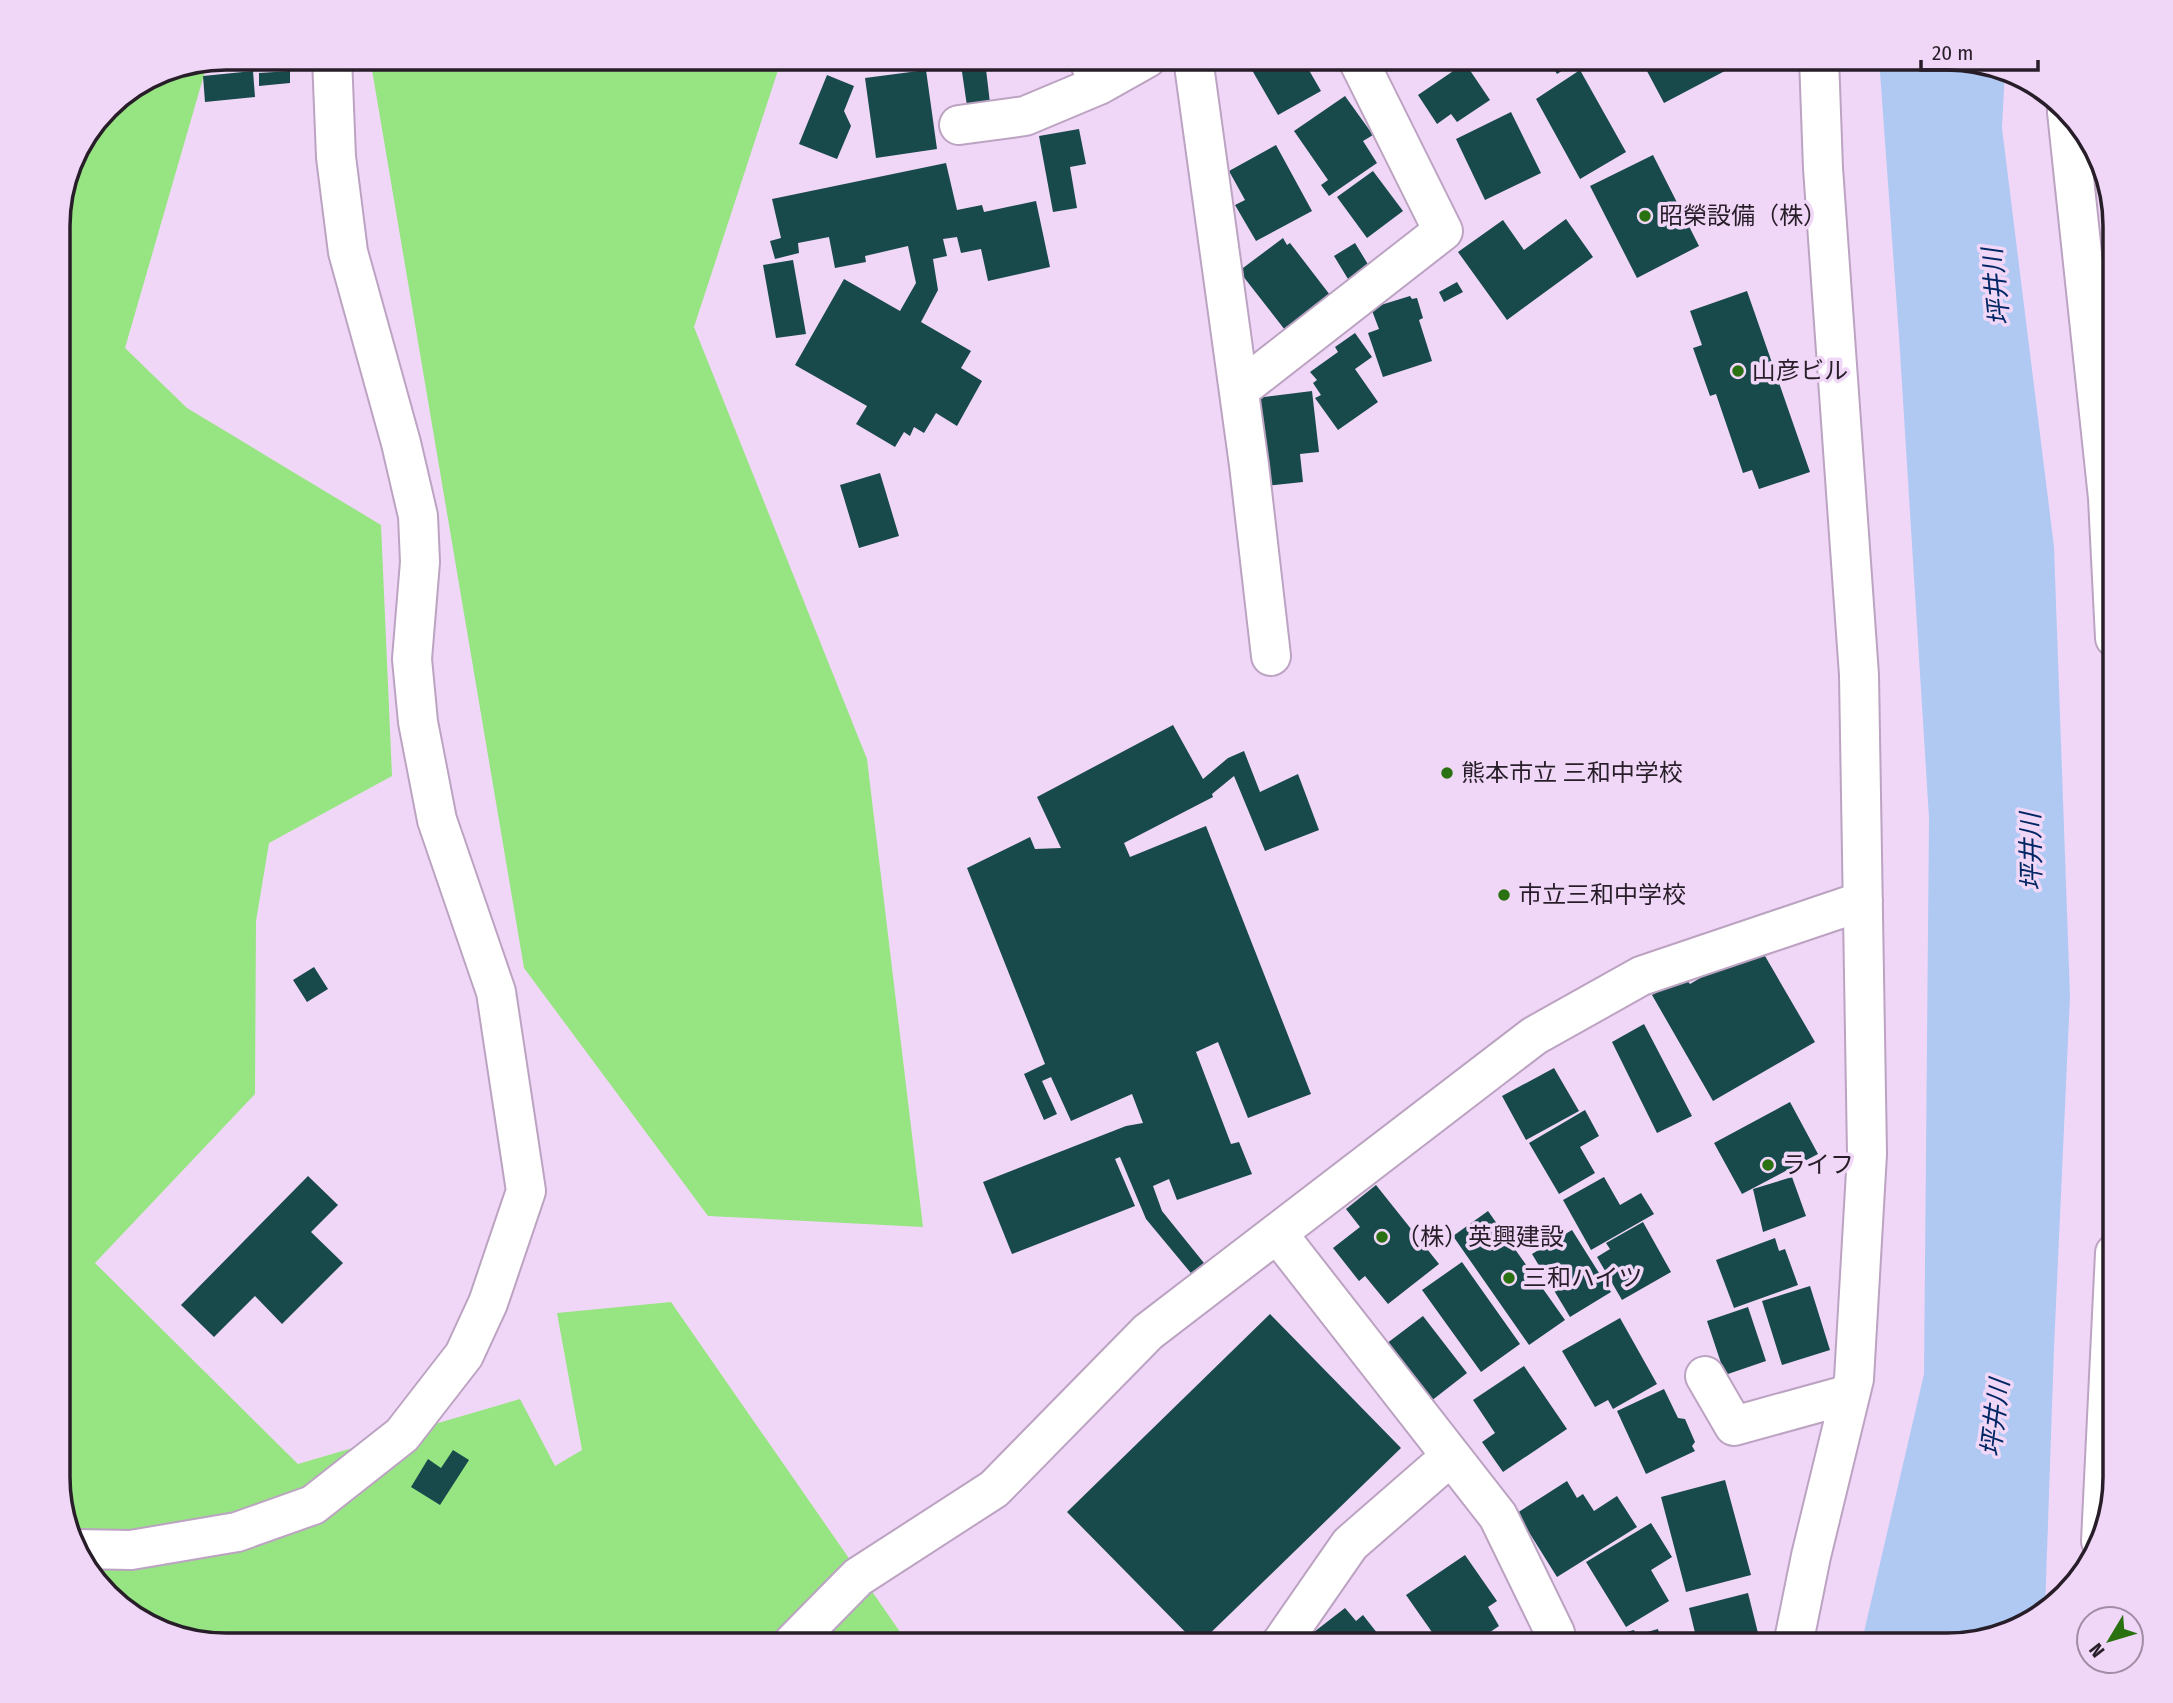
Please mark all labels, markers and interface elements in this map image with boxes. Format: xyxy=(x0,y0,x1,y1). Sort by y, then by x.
scale bar xyxy=(1921,28,2038,72)
text: 20 m xyxy=(1932,40,1973,66)
place label: 昭榮設備（株） xyxy=(1659,202,1827,230)
marker: 昭榮設備（株） xyxy=(1637,208,1653,224)
water label: 坪井川 xyxy=(1977,244,2016,327)
place label: 山彦ビル xyxy=(1752,357,1848,385)
marker: 山彦ビル xyxy=(1730,363,1746,379)
place label: 熊本市立 三和中学校 xyxy=(1461,759,1683,787)
marker: 熊本市立 三和中学校 xyxy=(1439,765,1455,781)
water label: 坪井川 xyxy=(2015,810,2048,891)
place label: 市立三和中学校 xyxy=(1518,881,1686,909)
marker: 市立三和中学校 xyxy=(1496,887,1512,903)
place label: ライフ xyxy=(1782,1151,1854,1179)
marker: ライフ xyxy=(1760,1157,1776,1173)
place label: （株）英興建設 xyxy=(1396,1223,1564,1251)
marker: （株）英興建設 xyxy=(1374,1229,1390,1245)
place label: 三和ハイツ xyxy=(1523,1264,1643,1292)
marker: 三和ハイツ xyxy=(1501,1270,1517,1286)
water label: 坪井川 xyxy=(1975,1374,2016,1459)
north arrow xyxy=(2075,1605,2145,1675)
text: N xyxy=(2084,1639,2110,1662)

